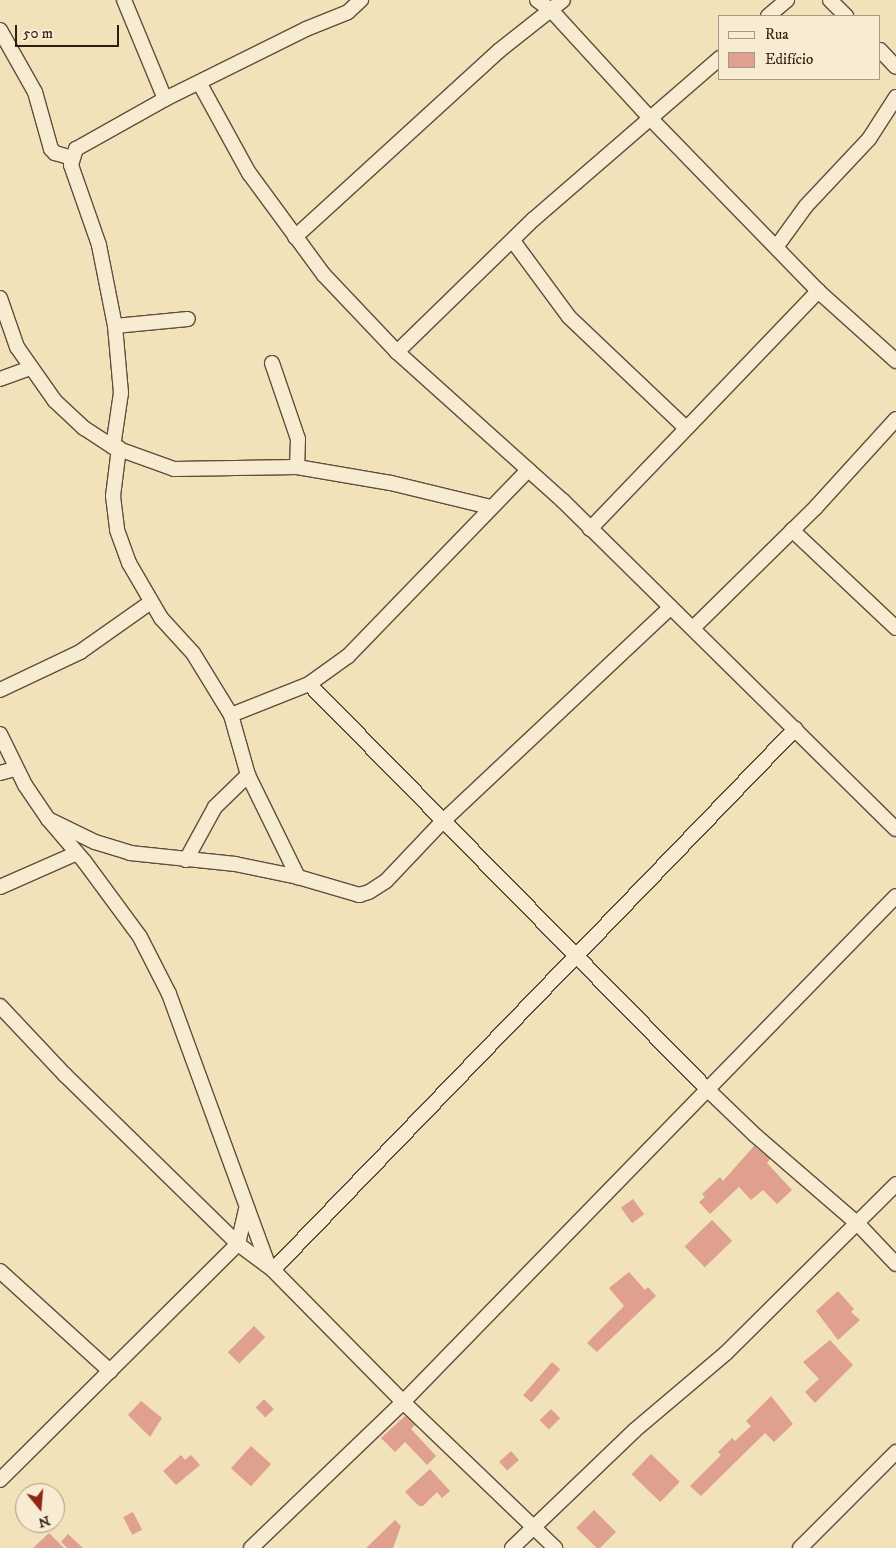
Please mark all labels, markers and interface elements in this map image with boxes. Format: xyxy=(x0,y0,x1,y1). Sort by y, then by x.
scale bar xyxy=(18,15,121,47)
legend xyxy=(718,15,881,80)
text: 50 m xyxy=(23,24,53,43)
text: Rua xyxy=(765,25,789,44)
text: Edifício xyxy=(765,50,813,69)
north arrow xyxy=(15,1483,65,1533)
text: N xyxy=(36,1511,52,1532)

